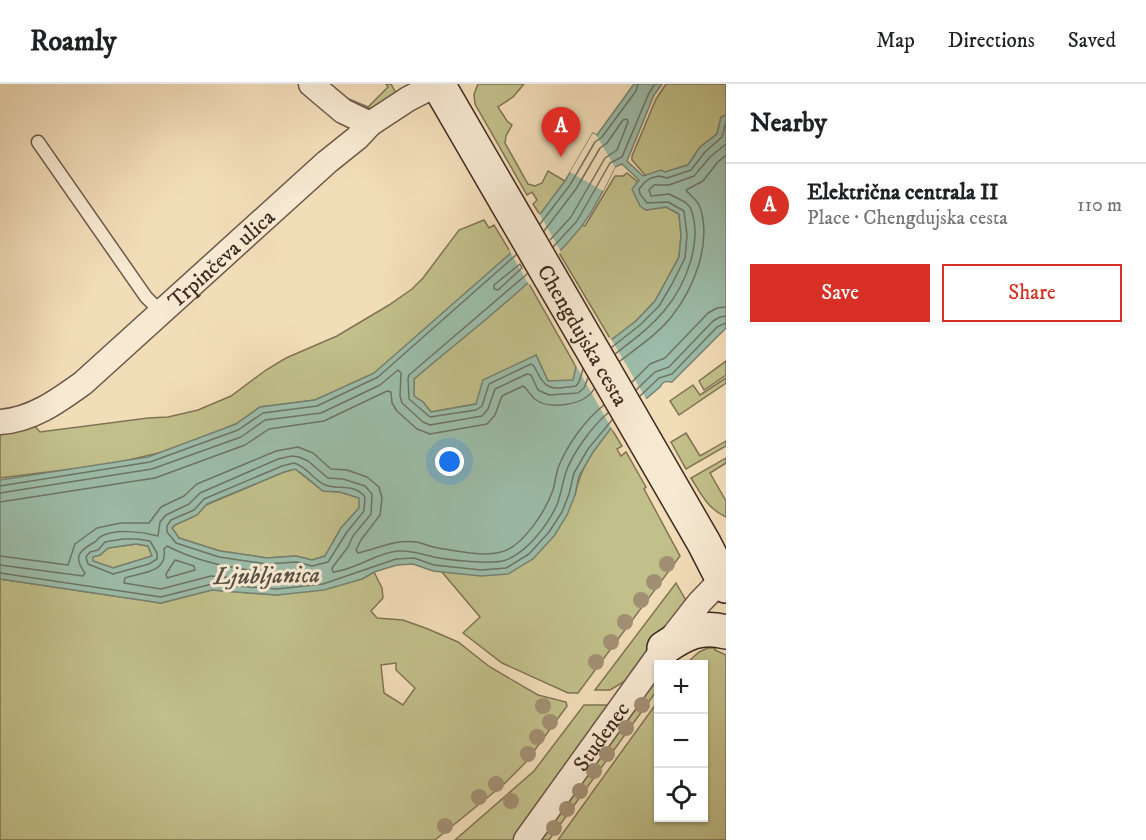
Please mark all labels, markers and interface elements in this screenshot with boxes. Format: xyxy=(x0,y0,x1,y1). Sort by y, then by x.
text: Roamly xyxy=(30,24,116,59)
text: Map xyxy=(876,28,915,54)
text: Directions xyxy=(948,28,1035,54)
text: Saved xyxy=(1068,28,1116,54)
pin: A xyxy=(542,107,580,157)
text: Nearby xyxy=(750,107,827,140)
text: Električna centrala II xyxy=(807,179,998,206)
text: A xyxy=(763,193,776,218)
text: 110 m xyxy=(1077,193,1122,218)
street label: Trpinčeva ulica xyxy=(163,204,281,315)
text: Place · Chengdujska cesta xyxy=(807,206,1008,231)
street label: Chengdujska cesta xyxy=(531,260,634,412)
button: Save xyxy=(750,264,930,322)
button: Share xyxy=(942,264,1122,322)
your location xyxy=(435,447,464,476)
water label: Ljubljanica xyxy=(212,560,320,592)
map controls xyxy=(654,660,708,822)
button: + xyxy=(654,660,708,714)
street label: Studenec xyxy=(568,697,636,777)
button: − xyxy=(654,714,708,768)
button: locate xyxy=(654,768,708,822)

